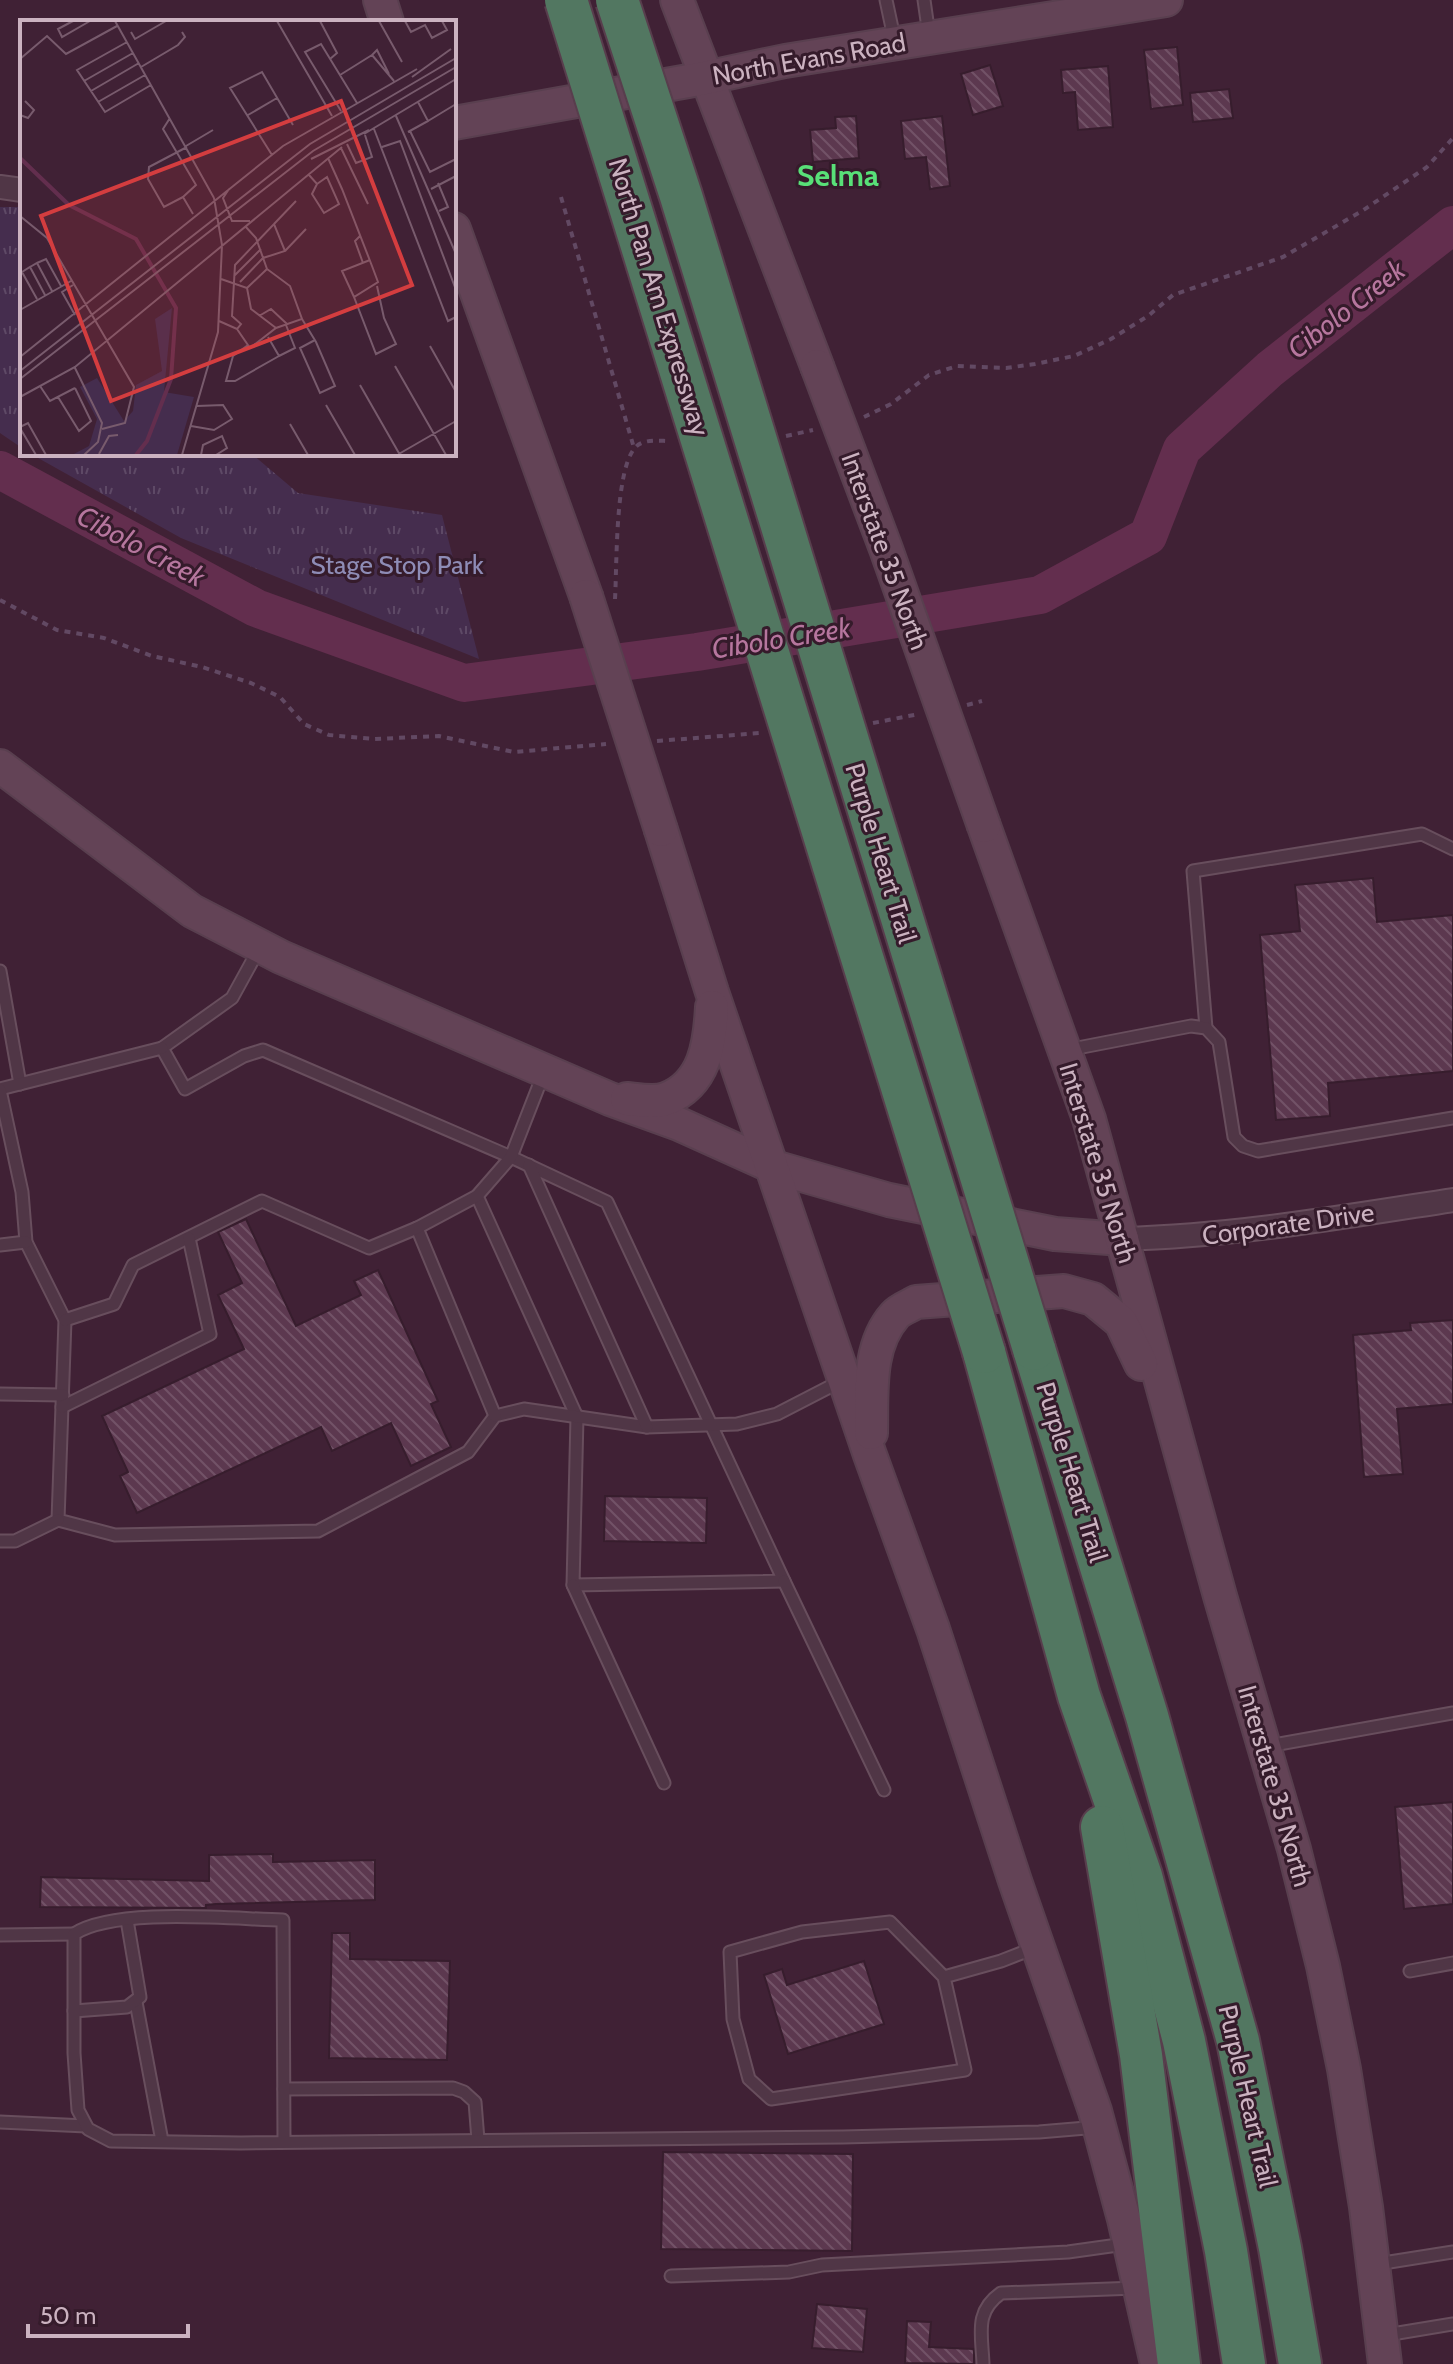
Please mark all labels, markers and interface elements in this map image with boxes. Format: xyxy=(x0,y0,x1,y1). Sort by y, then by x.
inset map xyxy=(20,20,456,456)
street label: North Evans Road xyxy=(710,26,908,92)
street label: North Pan Am Expressway xyxy=(601,154,717,440)
district label: Selma xyxy=(797,157,879,194)
water label: Cibolo Creek xyxy=(1280,252,1412,365)
street label: Interstate 35 North xyxy=(834,448,936,654)
water label: Cibolo Creek xyxy=(71,498,212,594)
park label: Stage Stop Park xyxy=(310,549,484,581)
water label: Cibolo Creek xyxy=(709,610,854,666)
street label: Purple Heart Trail xyxy=(838,759,924,947)
street label: Interstate 35 North xyxy=(1052,1059,1144,1267)
street label: Corporate Drive xyxy=(1200,1196,1376,1252)
street label: Purple Heart Trail xyxy=(1029,1378,1115,1566)
street label: Interstate 35 North xyxy=(1231,1682,1319,1890)
street label: Purple Heart Trail xyxy=(1211,2002,1285,2190)
scale bar xyxy=(28,2288,188,2338)
text: 50 m xyxy=(40,2301,96,2330)

